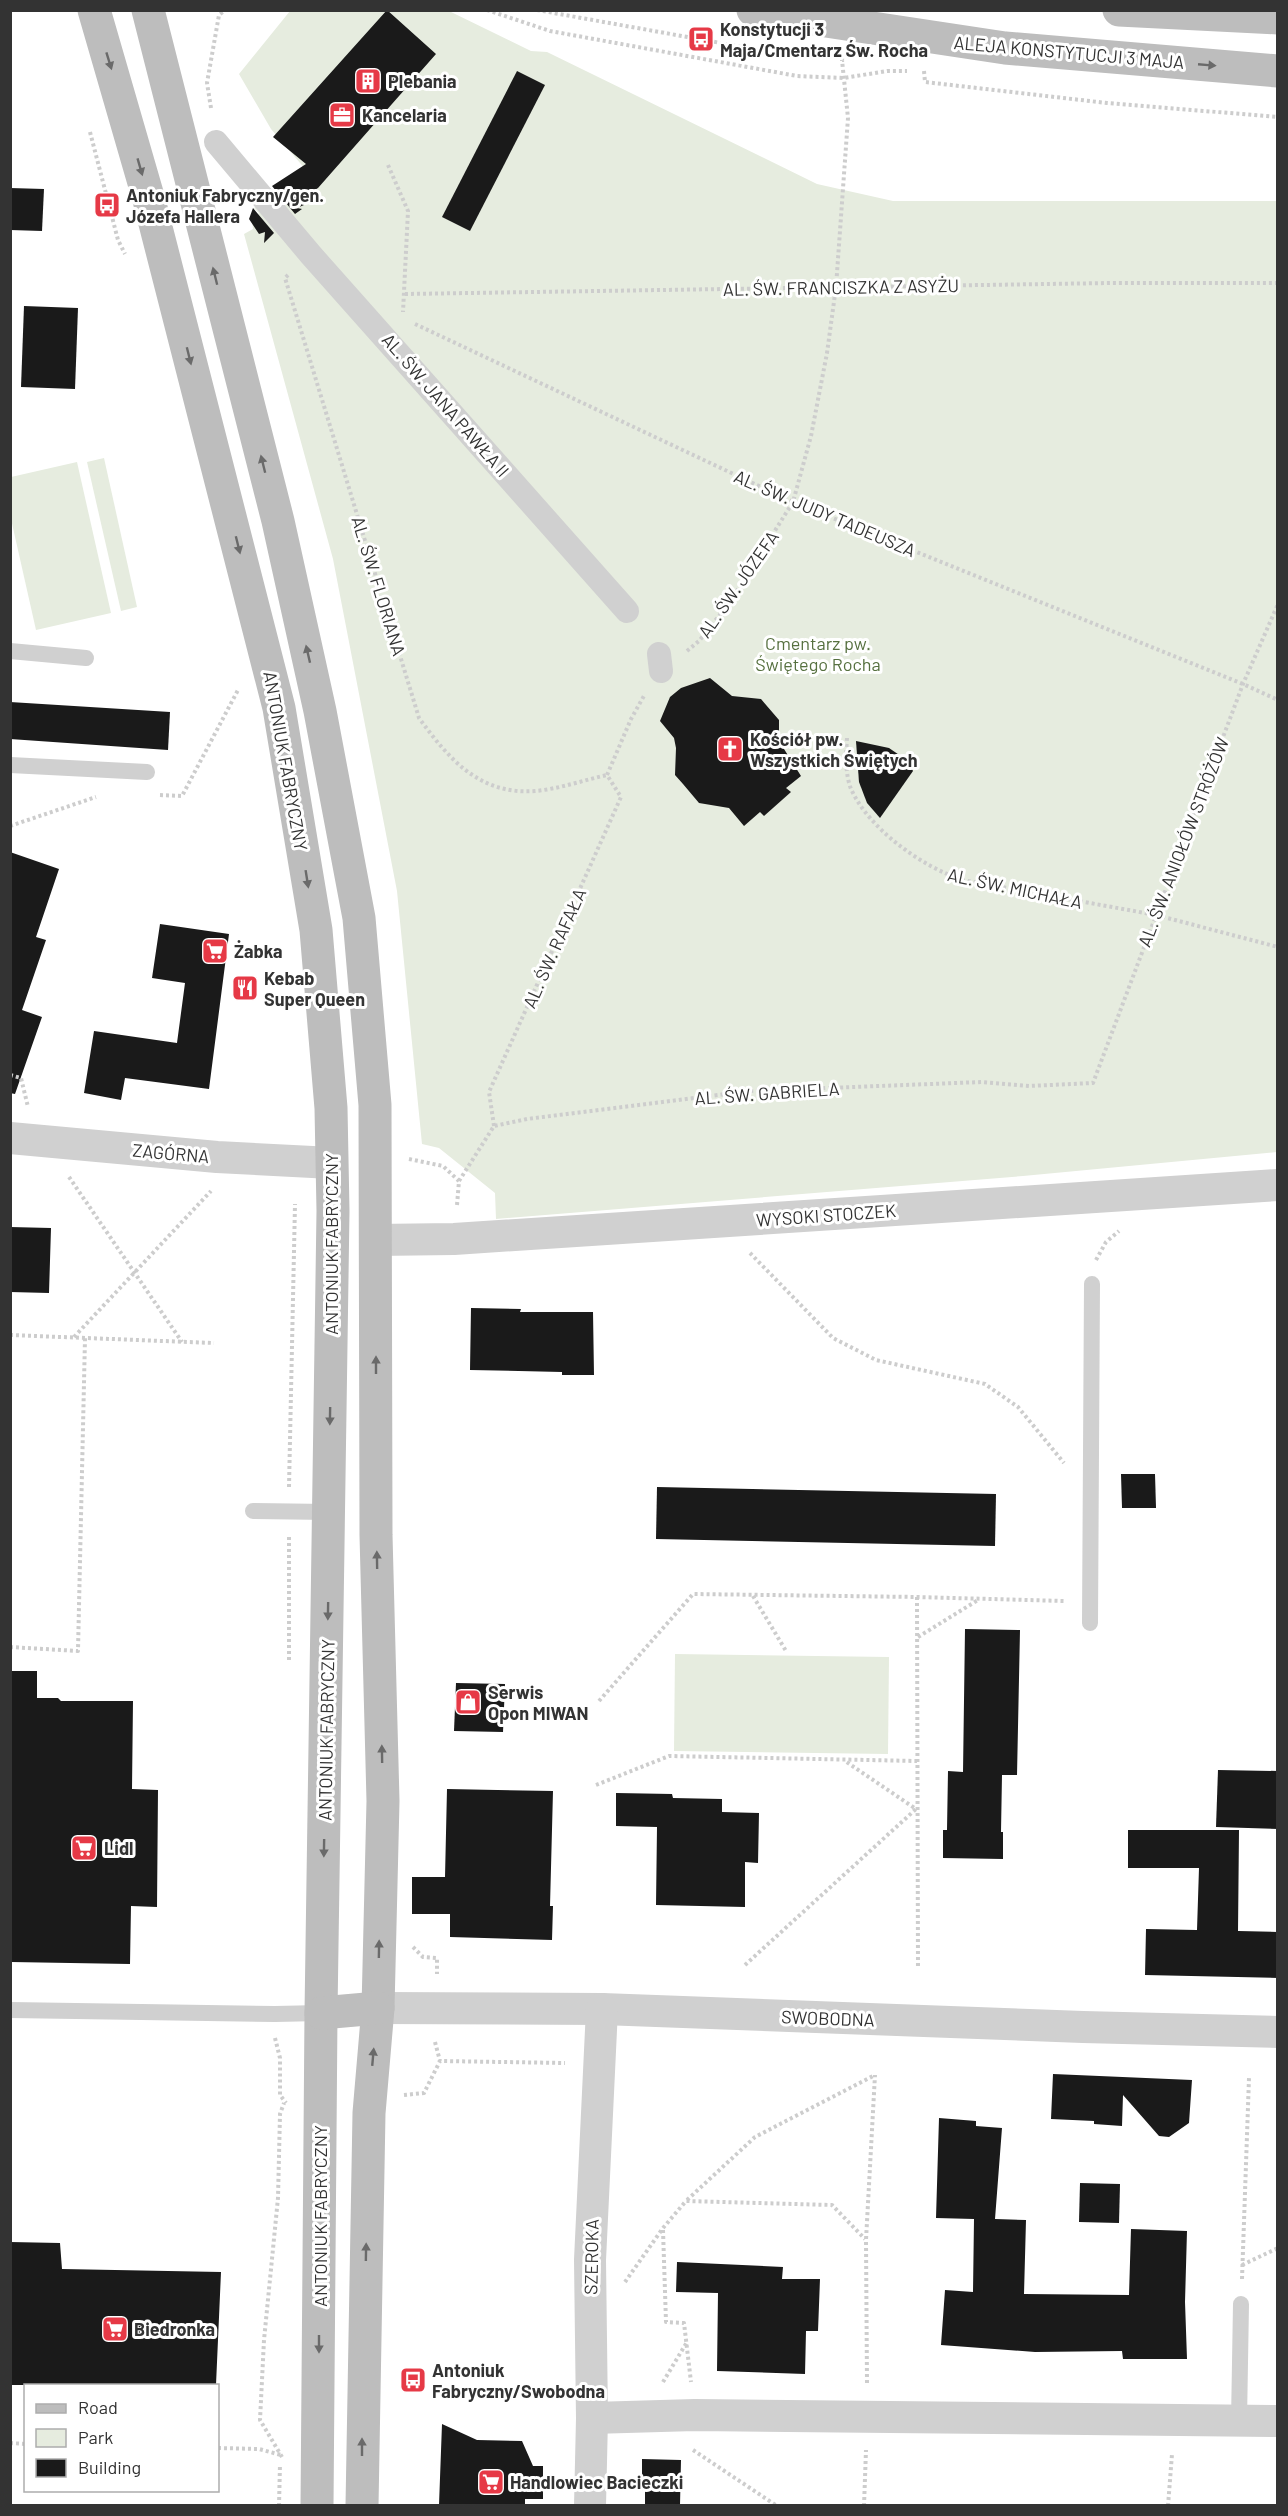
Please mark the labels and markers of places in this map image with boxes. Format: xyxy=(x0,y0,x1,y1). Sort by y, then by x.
place label: Konstytucji 3 Maja/Cmentarz Św. Rocha xyxy=(720,18,928,61)
bus stop icon: Konstytucji 3 Maja/Cmentarz Św. Rocha xyxy=(686,24,716,54)
building icon: Plebania xyxy=(353,66,383,96)
place label: Plebania xyxy=(388,70,457,92)
office icon: Kancelaria xyxy=(327,100,357,130)
place label: Kancelaria xyxy=(362,104,447,126)
place label: Antoniuk Fabryczny/gen. Józefa Hallera xyxy=(126,184,324,227)
bus stop icon: Antoniuk Fabryczny/gen. Józefa Hallera xyxy=(92,190,122,220)
place label: Kościół pw. Wszystkich Świętych xyxy=(750,728,918,771)
church icon: Kościół pw. Wszystkich Świętych xyxy=(715,734,745,764)
supermarket icon: Żabka xyxy=(200,936,230,966)
place label: Żabka xyxy=(234,940,282,962)
place label: Kebab Super Queen xyxy=(264,967,365,1010)
restaurant icon: Kebab Super Queen xyxy=(230,973,260,1003)
place label: Serwis Opon MIWAN xyxy=(488,1681,588,1724)
shop icon: Serwis Opon MIWAN xyxy=(453,1687,483,1717)
supermarket icon: Lidl xyxy=(69,1833,99,1863)
place label: Lidl xyxy=(104,1837,133,1859)
supermarket icon: Biedronka xyxy=(100,2314,130,2344)
place label: Biedronka xyxy=(134,2318,215,2340)
place label: Antoniuk Fabryczny/Swobodna xyxy=(432,2359,605,2402)
bus stop icon: Antoniuk Fabryczny/Swobodna xyxy=(398,2365,428,2395)
supermarket icon: Handlowiec Bacieczki xyxy=(476,2467,506,2497)
place label: Handlowiec Bacieczki xyxy=(510,2471,683,2493)

